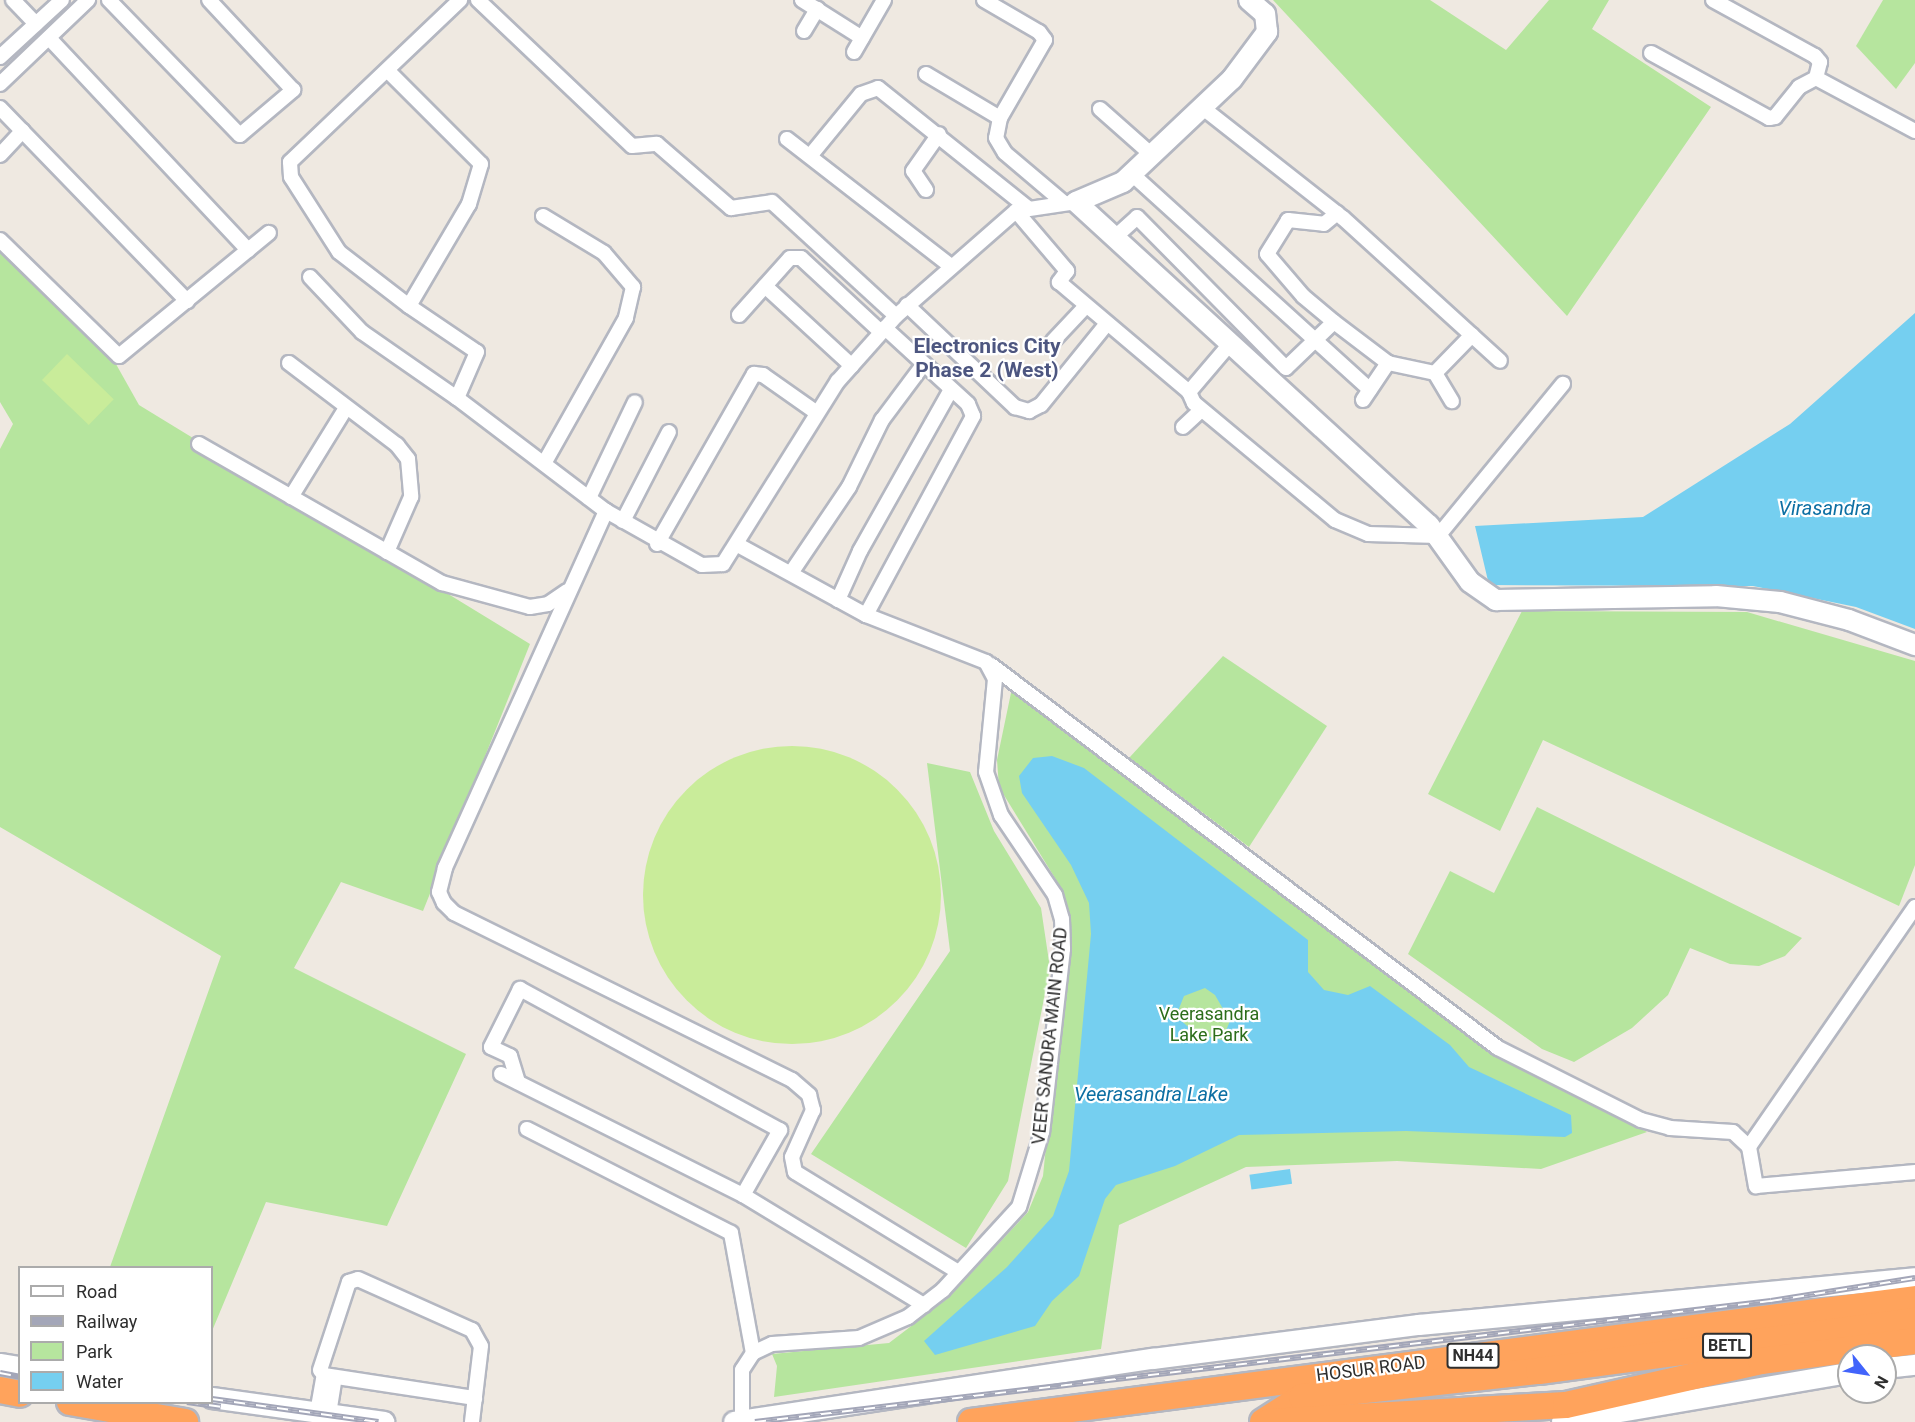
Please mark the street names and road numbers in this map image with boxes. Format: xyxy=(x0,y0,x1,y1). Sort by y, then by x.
street label: VEER SANDRA MAIN ROAD xyxy=(1028,926,1072,1146)
road number: BETL xyxy=(1702,1333,1752,1359)
road number: NH44 xyxy=(1446,1343,1500,1369)
street label: HOSUR ROAD xyxy=(1315,1352,1427,1386)

